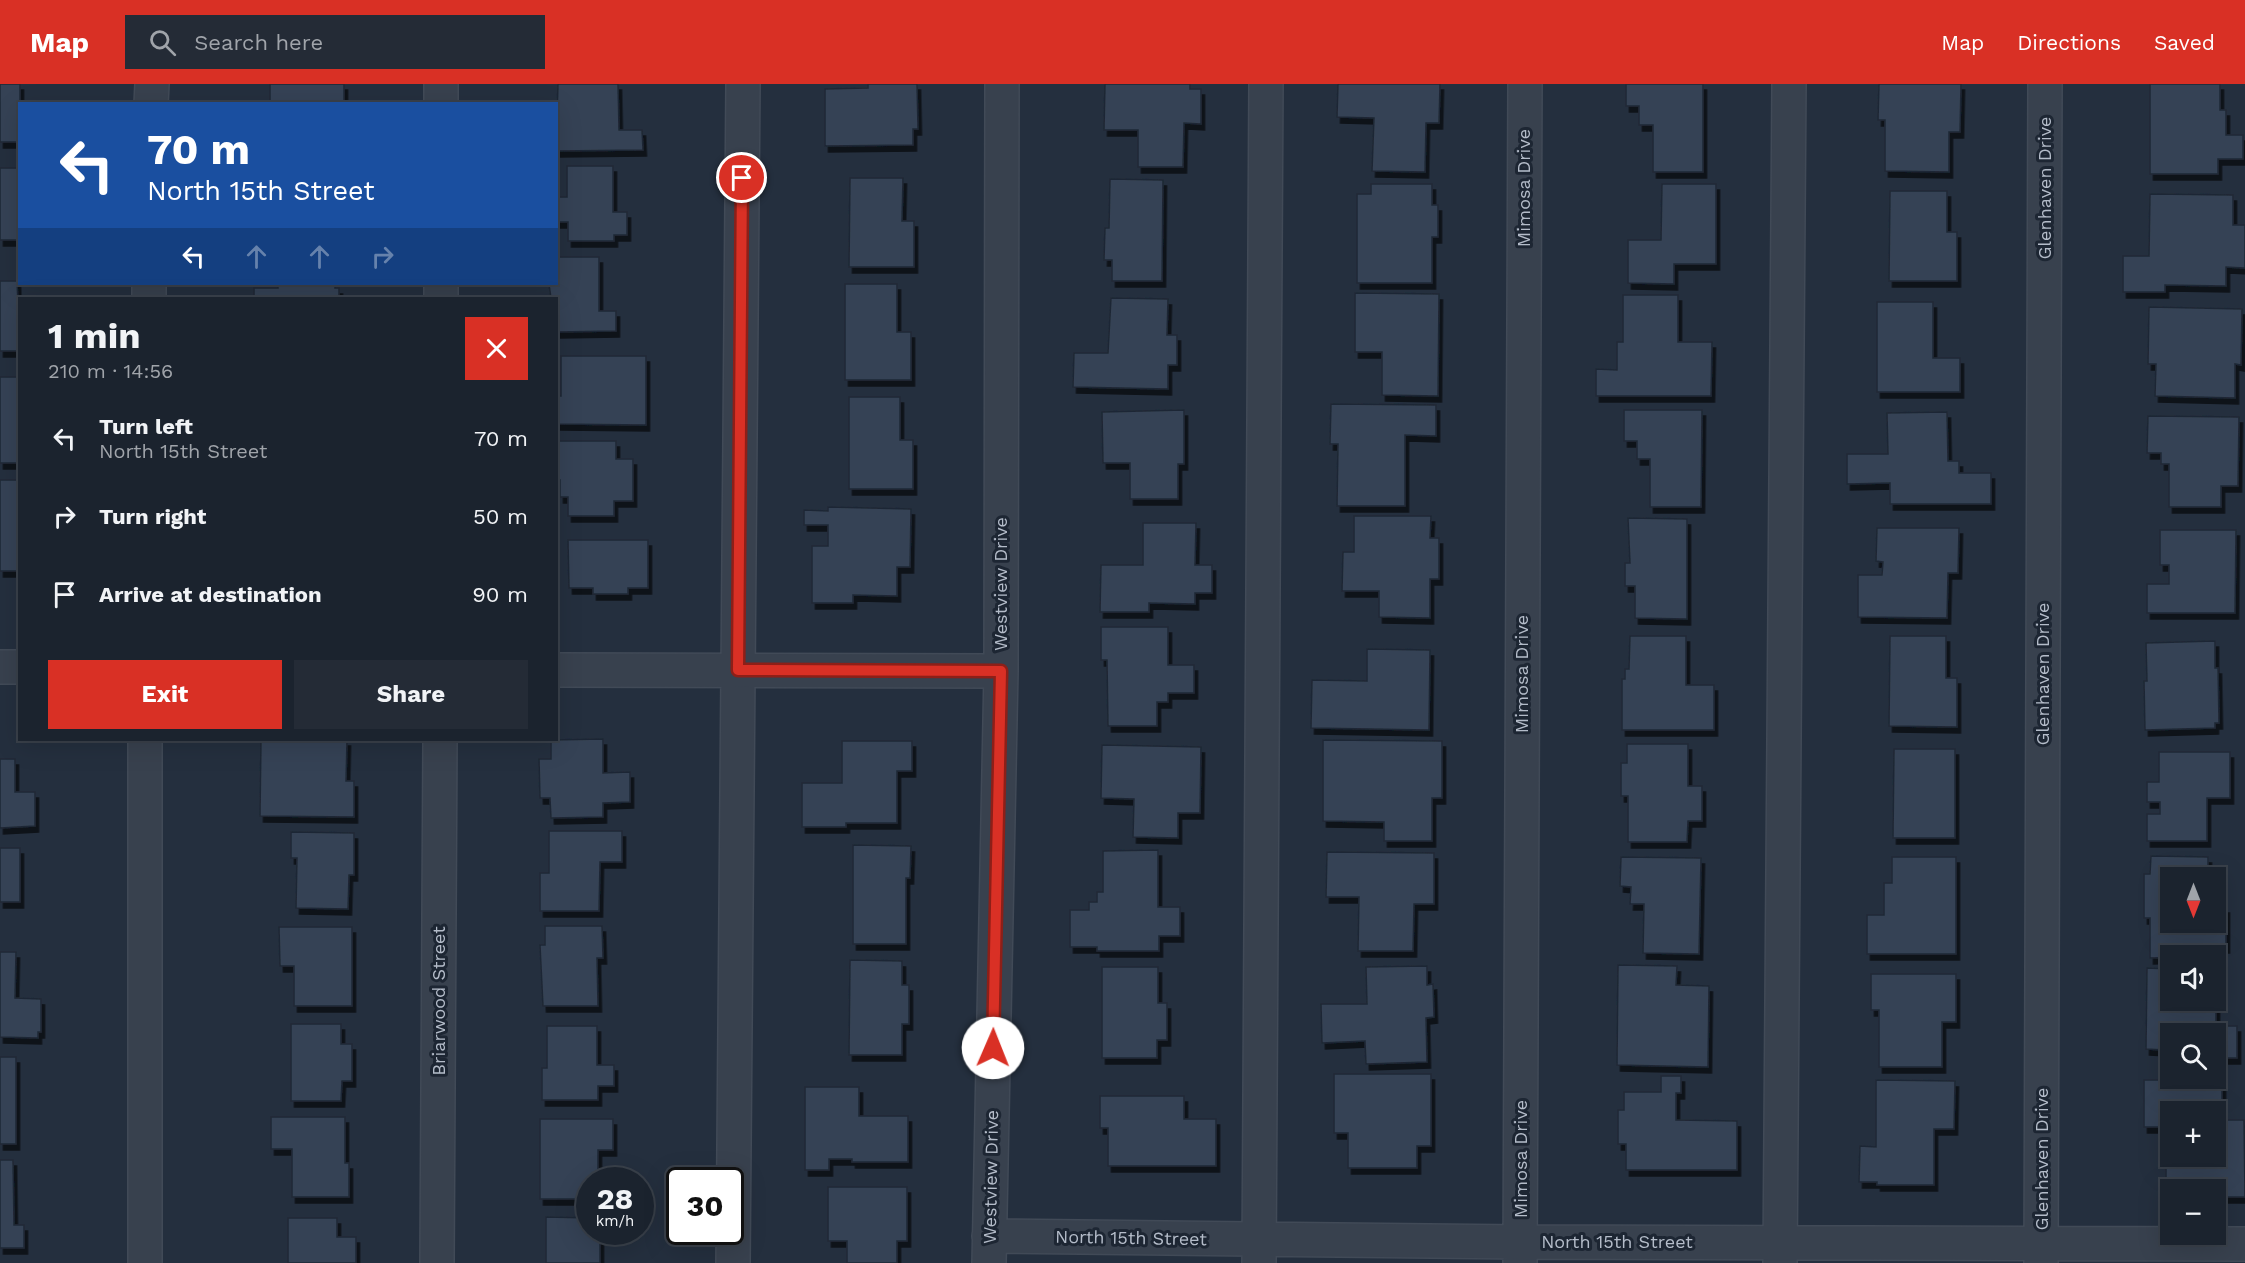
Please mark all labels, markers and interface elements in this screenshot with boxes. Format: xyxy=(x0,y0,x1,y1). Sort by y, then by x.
search box xyxy=(125,15,545,69)
text: Map xyxy=(30,26,89,59)
icon: search xyxy=(146,26,179,59)
text: Search here xyxy=(194,30,323,55)
text: Map xyxy=(1941,30,1984,55)
text: Directions xyxy=(2017,30,2121,55)
text: Saved xyxy=(2154,30,2215,55)
street label: Glenhaven Drive xyxy=(2034,117,2055,259)
text: 70 m xyxy=(147,125,250,174)
icon: left xyxy=(48,126,126,204)
street label: Mimosa Drive xyxy=(1513,129,1534,247)
pin xyxy=(716,152,767,203)
icon: arrive xyxy=(725,161,758,194)
text: North 15th Street xyxy=(147,175,374,207)
icon: left xyxy=(177,240,210,273)
icon: ahead xyxy=(240,240,273,273)
icon: ahead xyxy=(303,240,336,273)
icon: right xyxy=(366,240,399,273)
text: 1 min xyxy=(48,315,140,357)
button: close xyxy=(465,317,528,380)
text: 210 m · 14:56 xyxy=(48,359,173,383)
text: Turn left xyxy=(99,414,193,439)
icon: left xyxy=(48,422,81,455)
text: 70 m xyxy=(474,426,528,451)
text: North 15th Street xyxy=(99,439,267,463)
icon: right xyxy=(48,500,81,533)
text: Turn right xyxy=(99,504,206,529)
text: 50 m xyxy=(473,504,528,529)
street label: Westview Drive xyxy=(990,517,1011,651)
icon: arrive xyxy=(48,578,81,611)
text: Arrive at destination xyxy=(99,582,322,607)
text: 90 m xyxy=(472,582,528,607)
street label: Glenhaven Drive xyxy=(2032,603,2053,745)
street label: Mimosa Drive xyxy=(1511,615,1532,733)
button: Exit xyxy=(48,660,282,729)
button: Share xyxy=(294,660,528,729)
north arrow xyxy=(2160,867,2226,933)
map controls xyxy=(2160,867,2226,1245)
street label: Briarwood Street xyxy=(428,926,449,1076)
button: sound xyxy=(2160,945,2226,1011)
position arrow xyxy=(961,1016,1025,1080)
button: search xyxy=(2160,1023,2226,1089)
street label: Glenhaven Drive xyxy=(2031,1088,2052,1230)
street label: Mimosa Drive xyxy=(1510,1100,1531,1218)
button: + xyxy=(2160,1101,2226,1167)
street label: Westview Drive xyxy=(979,1110,1002,1244)
speed limit sign: 30 xyxy=(666,1167,744,1245)
button: − xyxy=(2160,1179,2226,1245)
text: 28 xyxy=(597,1181,633,1216)
text: km/h xyxy=(596,1212,634,1230)
street label: North 15th Street xyxy=(1055,1226,1207,1249)
street label: North 15th Street xyxy=(1541,1231,1693,1252)

